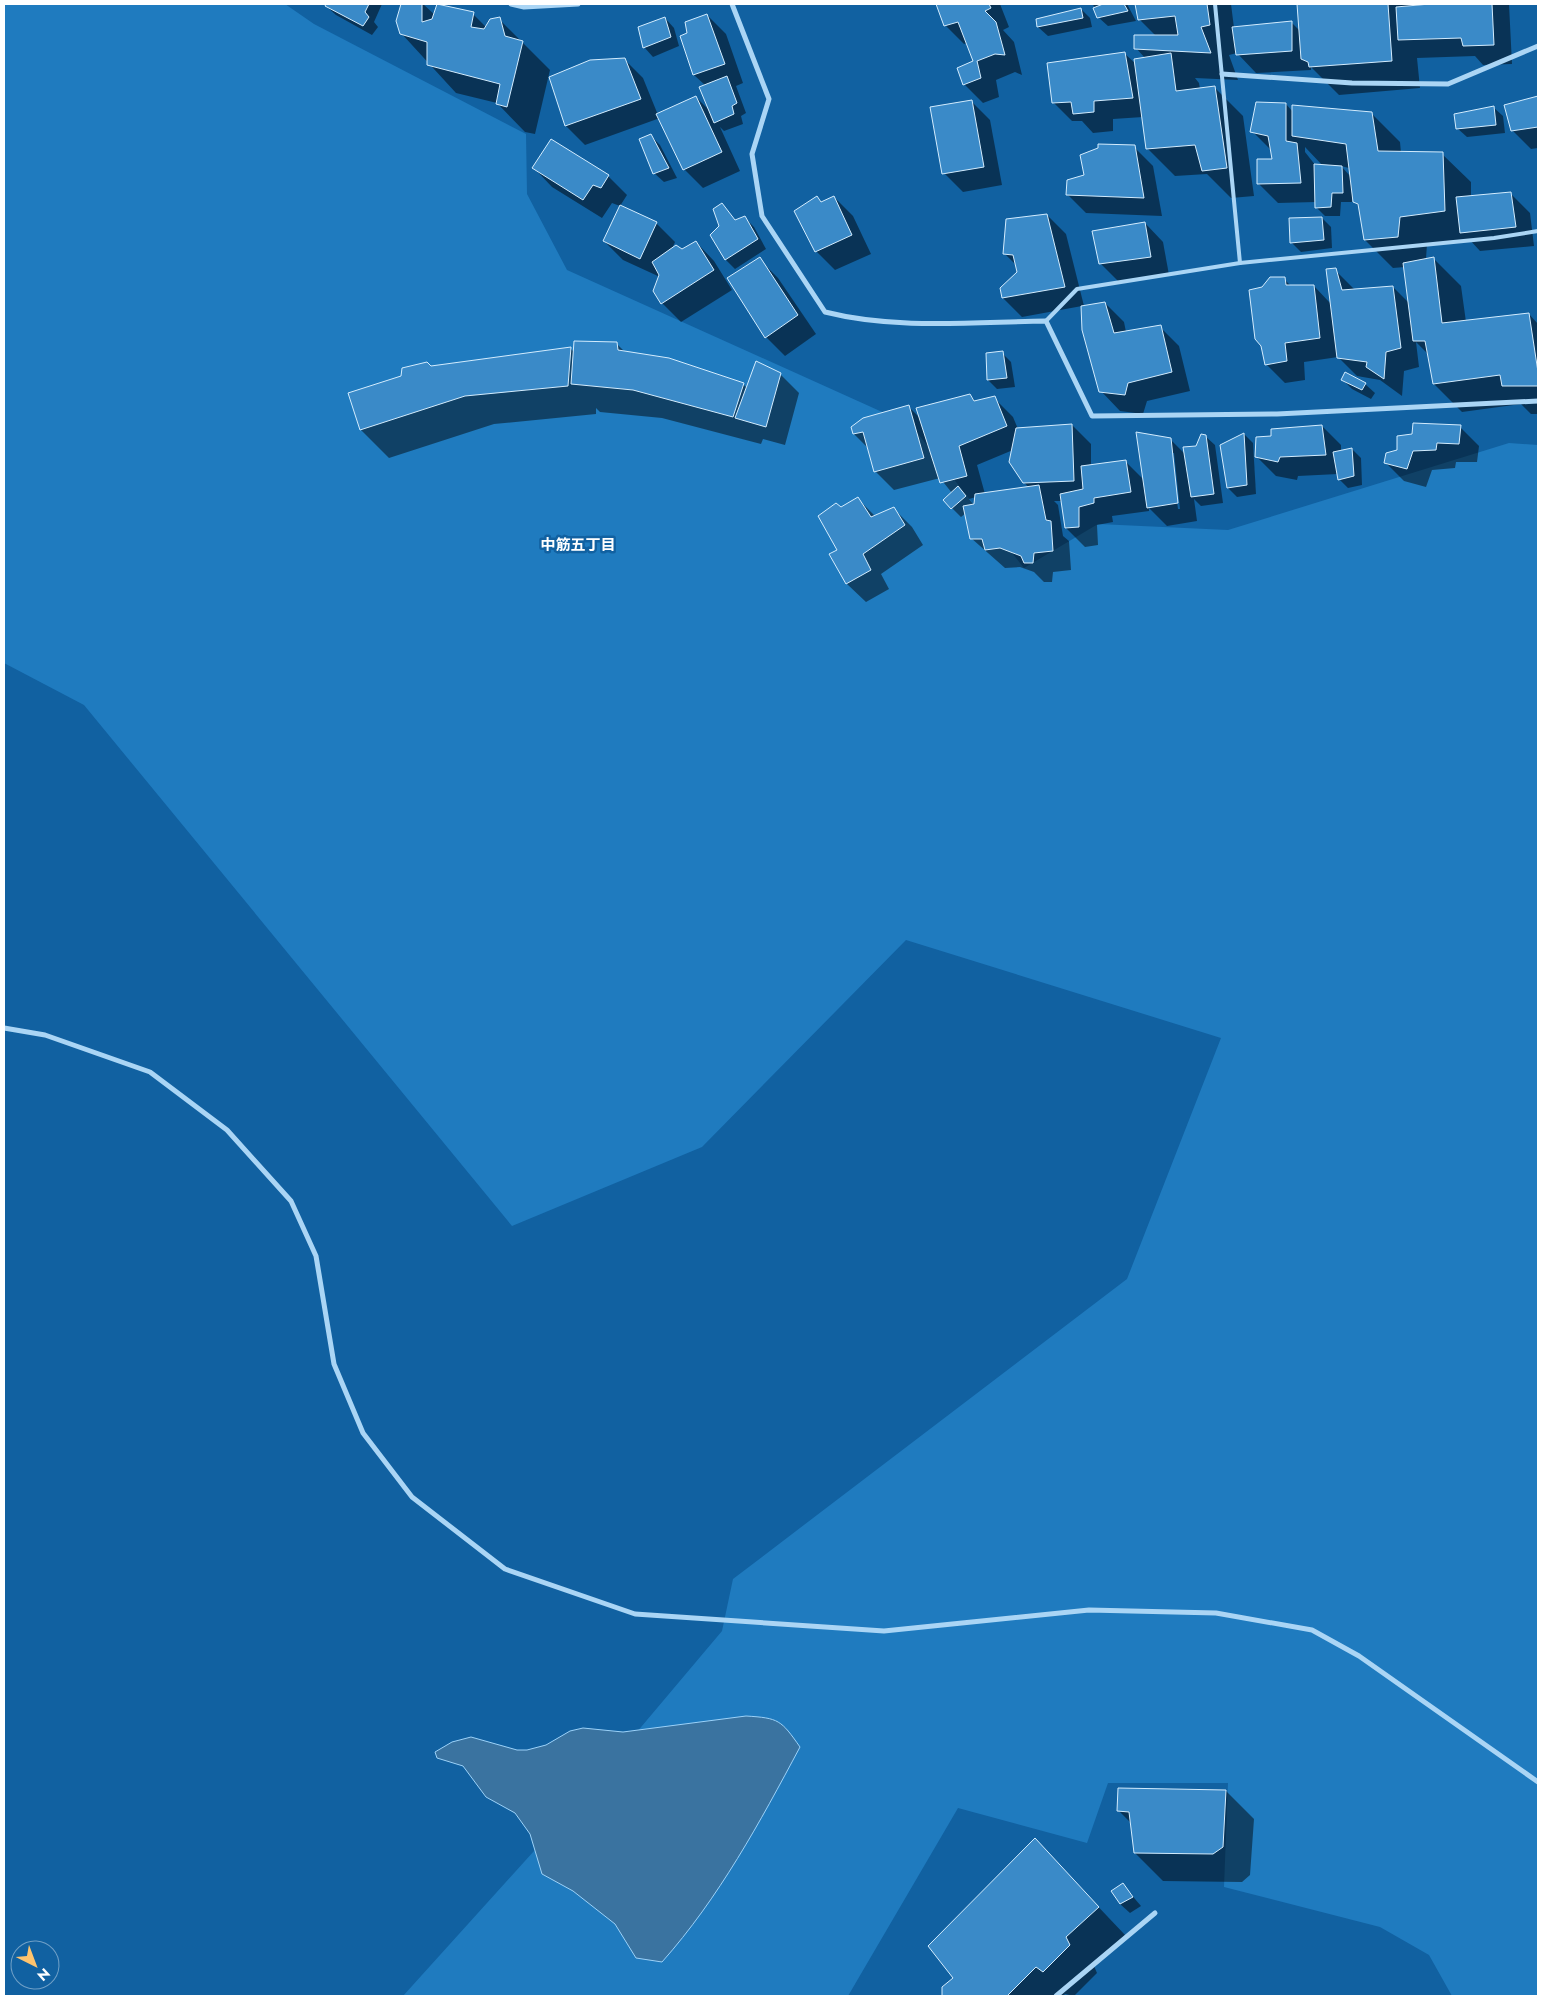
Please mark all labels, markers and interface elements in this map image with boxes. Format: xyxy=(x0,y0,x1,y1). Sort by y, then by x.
district label: 中筋五丁目 xyxy=(540,534,616,556)
north arrow xyxy=(10,1940,60,1990)
text: N xyxy=(33,1964,55,1986)

